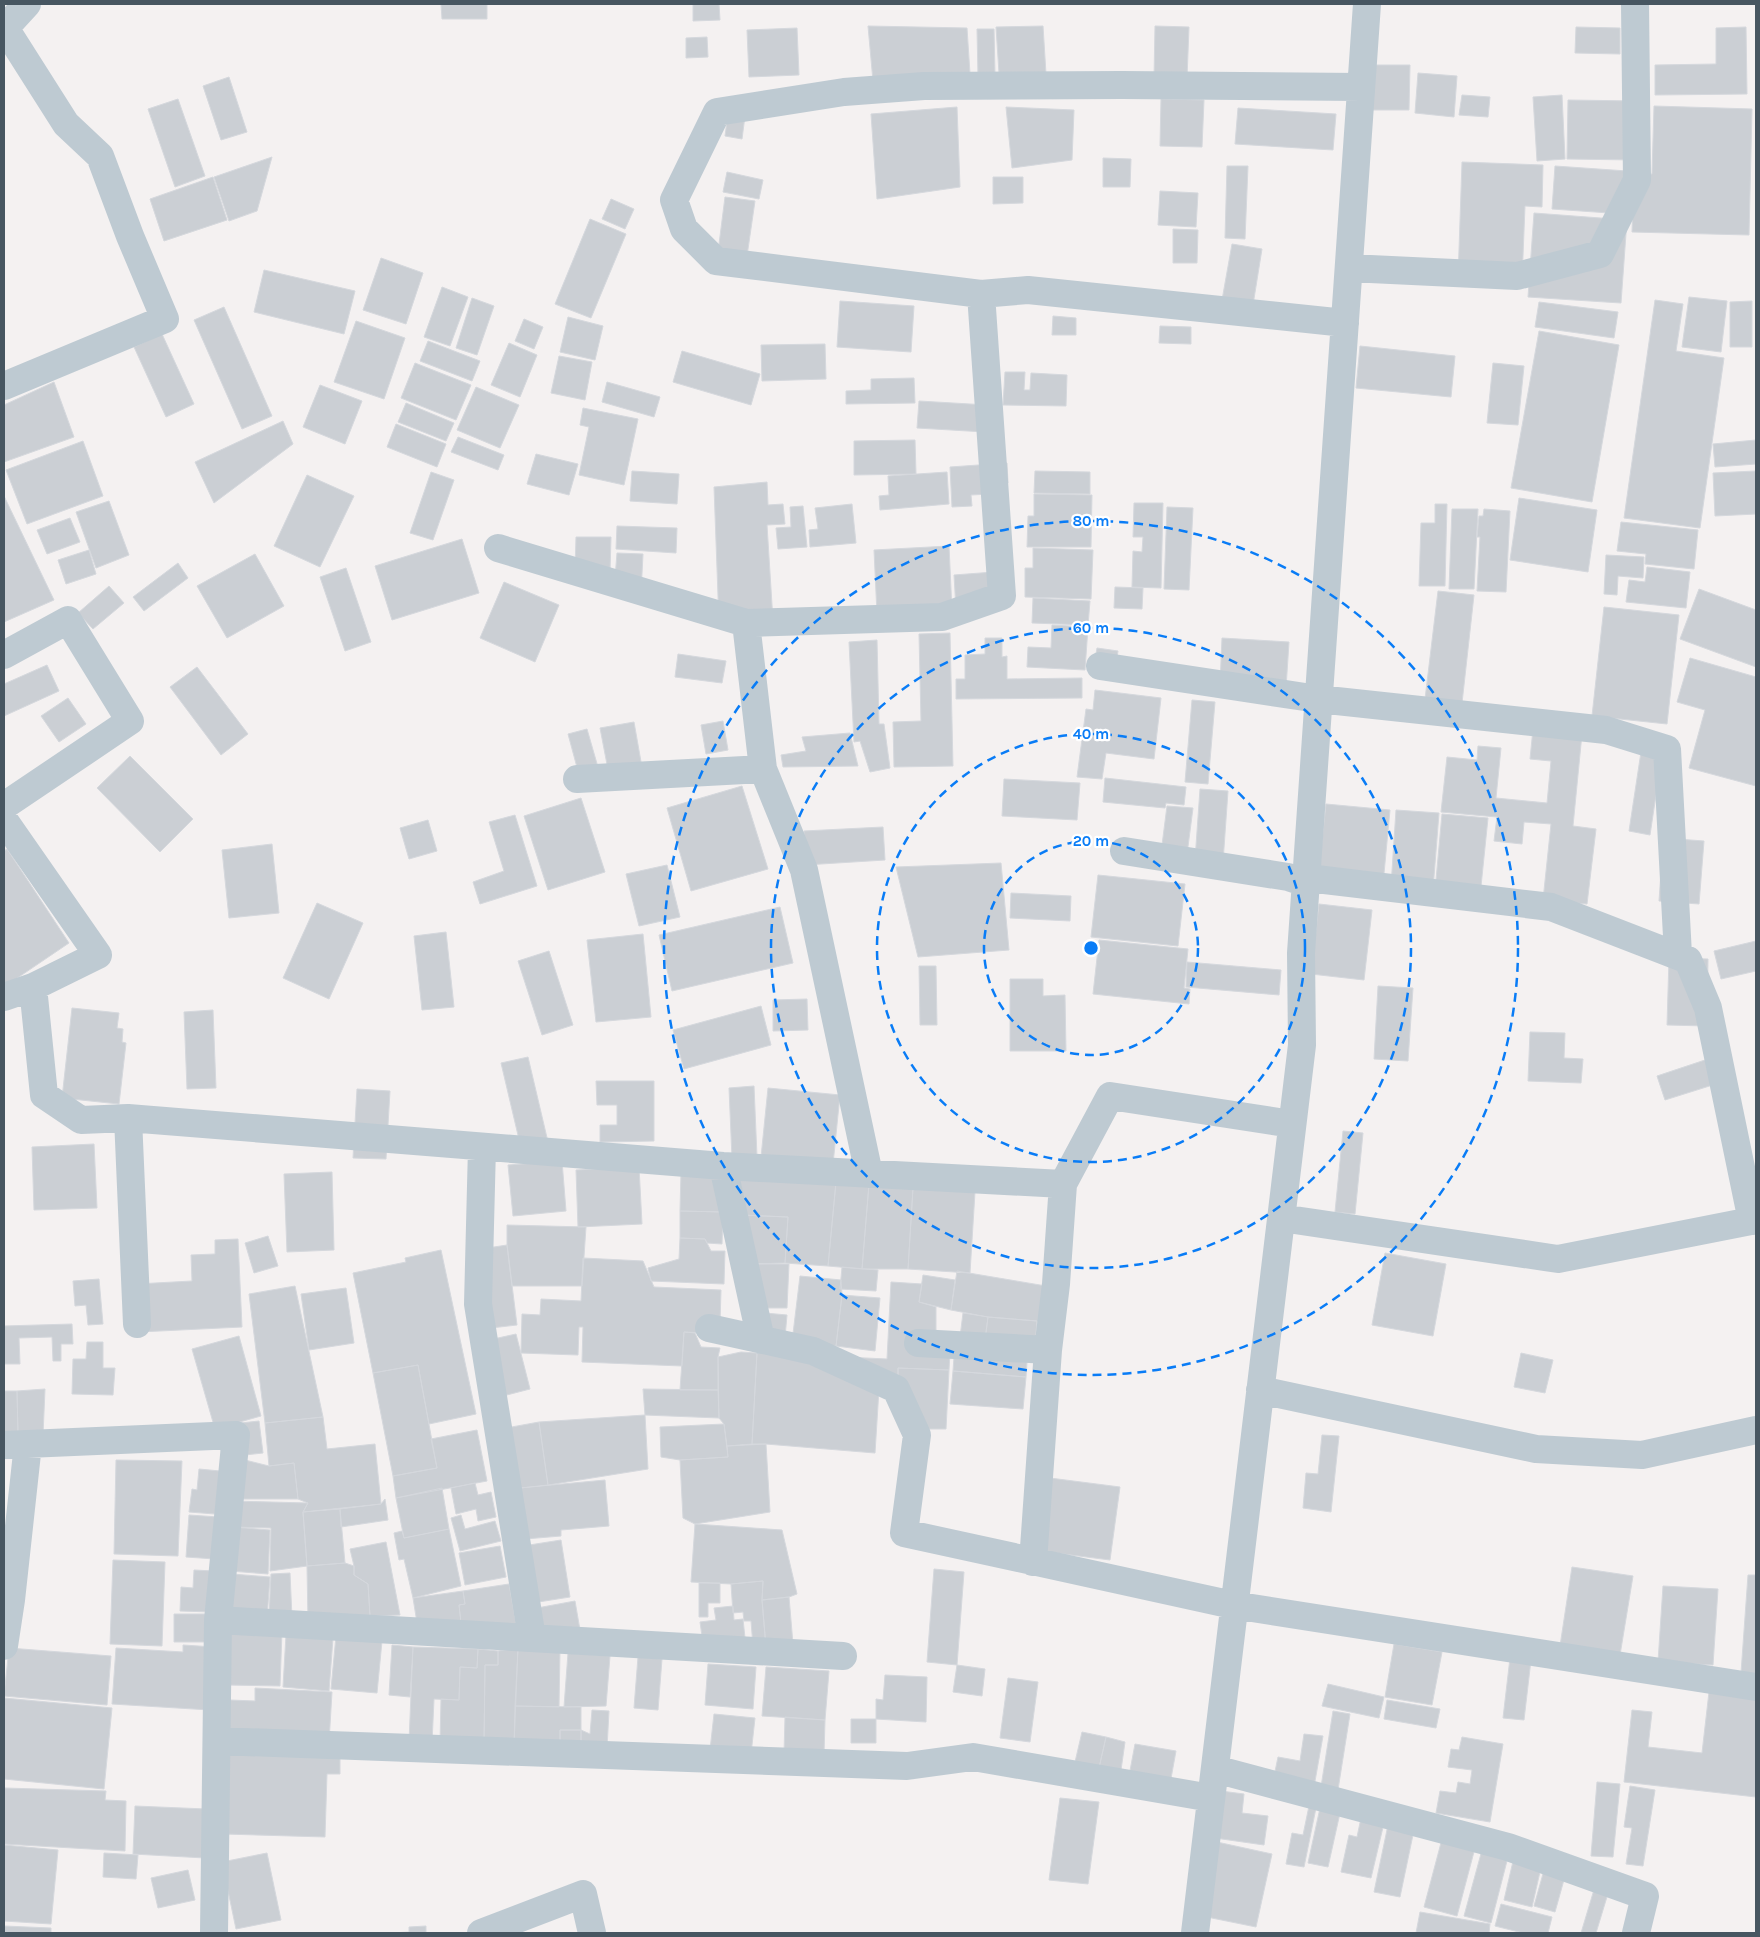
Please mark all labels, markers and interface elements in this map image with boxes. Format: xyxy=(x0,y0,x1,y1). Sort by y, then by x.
text: 80 m xyxy=(1072,512,1110,530)
text: 60 m xyxy=(1073,619,1109,637)
text: 40 m xyxy=(1073,725,1109,743)
text: 20 m xyxy=(1073,832,1109,850)
centre of rings xyxy=(1082,939,1100,957)

